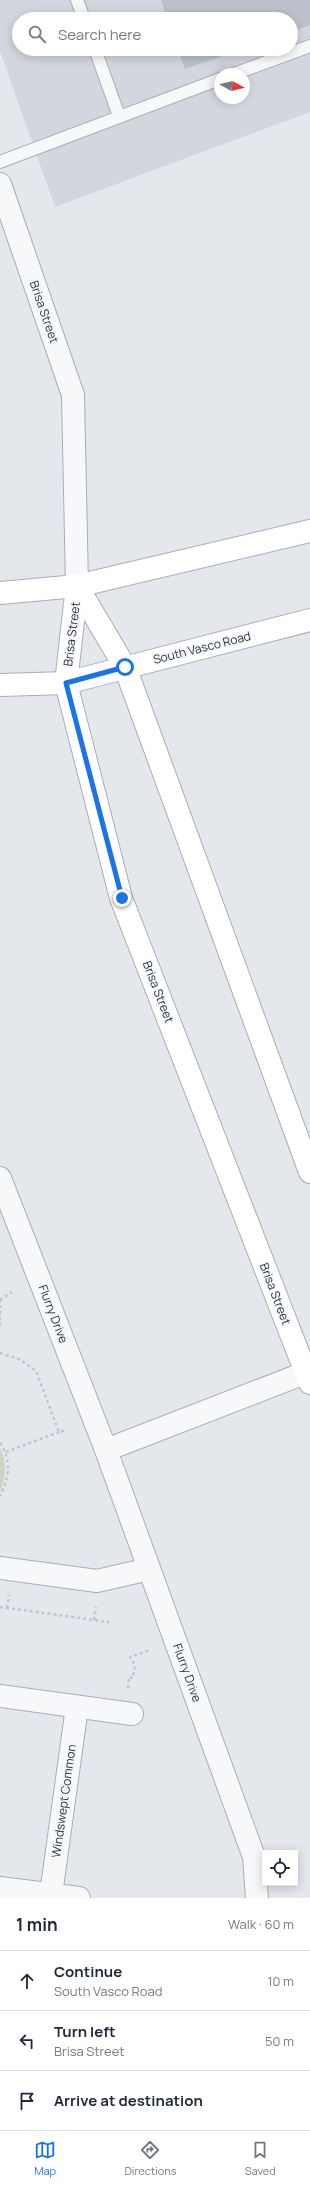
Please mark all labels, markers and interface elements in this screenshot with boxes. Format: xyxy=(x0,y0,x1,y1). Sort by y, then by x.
search box xyxy=(12,12,298,56)
icon: search xyxy=(26,23,48,45)
text: Search here xyxy=(58,24,141,45)
north arrow xyxy=(214,68,250,104)
street label: Brisa Street xyxy=(26,278,63,346)
street label: Brisa Street xyxy=(59,600,84,667)
street label: South Vasco Road xyxy=(151,627,252,668)
route start xyxy=(116,658,134,676)
route end xyxy=(113,889,131,907)
street label: Brisa Street xyxy=(139,958,178,1025)
street label: Brisa Street xyxy=(256,1260,295,1327)
street label: Flurry Drive xyxy=(35,1282,72,1346)
street label: Flurry Drive xyxy=(169,1641,206,1705)
street label: Windswept Common xyxy=(47,1743,80,1859)
map controls xyxy=(262,1850,298,1886)
button: locate xyxy=(262,1850,298,1886)
text: 1 min xyxy=(16,1913,58,1936)
text: Walk · 60 m xyxy=(228,1915,294,1933)
text: Continue xyxy=(54,1961,122,1982)
icon: ahead xyxy=(16,1970,38,1992)
text: 10 m xyxy=(267,1972,294,1990)
text: South Vasco Road xyxy=(54,1982,162,2000)
text: Turn left xyxy=(54,2021,116,2042)
icon: left xyxy=(16,2030,38,2052)
text: 50 m xyxy=(265,2032,294,2050)
text: Brisa Street xyxy=(54,2042,125,2060)
icon: arrive xyxy=(16,2090,38,2112)
text: Arrive at destination xyxy=(54,2090,203,2111)
tab: Map xyxy=(34,2139,56,2178)
tab: Directions xyxy=(124,2139,177,2178)
tab: Saved xyxy=(245,2139,276,2178)

